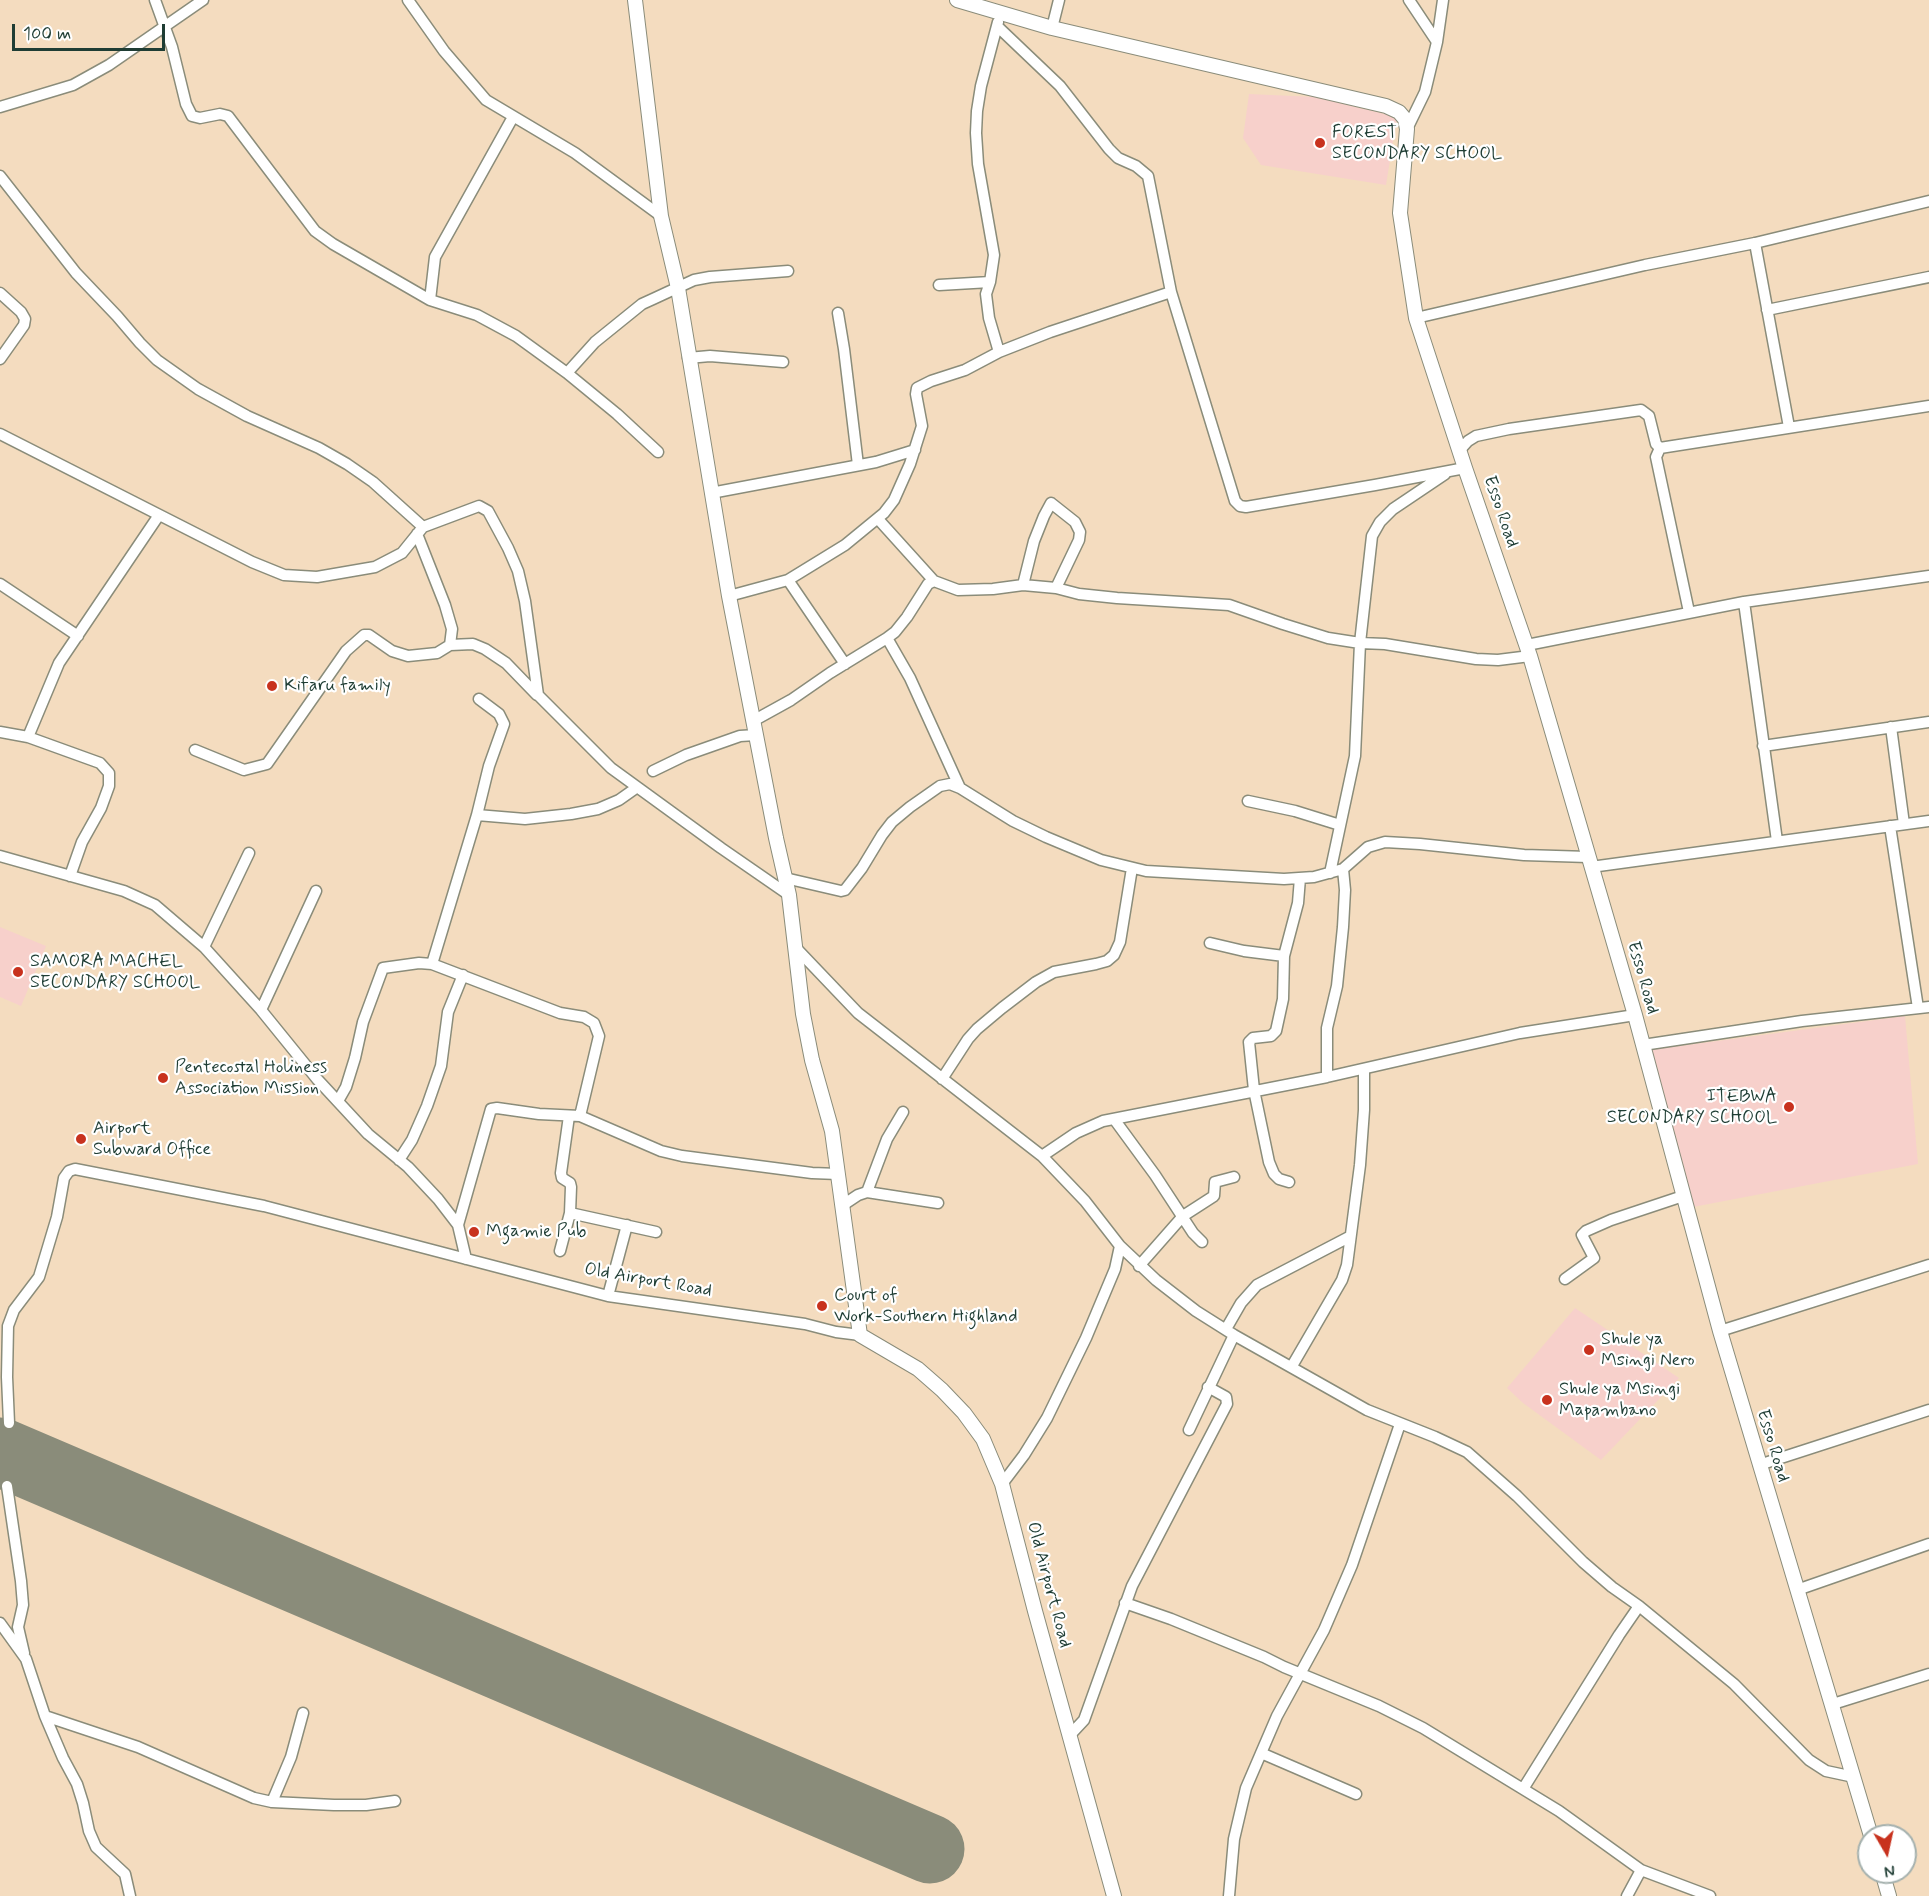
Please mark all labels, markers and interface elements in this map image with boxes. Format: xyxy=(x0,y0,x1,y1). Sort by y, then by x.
scale bar xyxy=(15,12,168,50)
text: 100 m xyxy=(23,22,71,46)
place label: FOREST SECONDARY SCHOOL xyxy=(1332,122,1502,164)
marker: FOREST SECONDARY SCHOOL xyxy=(1313,136,1327,150)
street label: Esso Road xyxy=(1478,473,1522,551)
place label: Kifaru family xyxy=(284,675,391,697)
marker: Kifaru family xyxy=(265,679,279,693)
street label: Esso Road xyxy=(1621,939,1663,1017)
place label: SAMORA MACHEL SECONDARY SCHOOL xyxy=(30,951,200,994)
marker: SAMORA MACHEL SECONDARY SCHOOL xyxy=(11,965,25,979)
place label: Pentecostal Holiness Association Mission xyxy=(175,1057,327,1100)
marker: Pentecostal Holiness Association Mission xyxy=(156,1071,170,1085)
place label: ITEBWA SECONDARY SCHOOL xyxy=(1607,1086,1777,1128)
marker: ITEBWA SECONDARY SCHOOL xyxy=(1782,1100,1796,1114)
place label: Airport Subward Office xyxy=(93,1118,211,1160)
marker: Airport Subward Office xyxy=(74,1132,88,1146)
place label: Mgamie Pub xyxy=(486,1221,586,1243)
marker: Mgamie Pub xyxy=(467,1225,481,1239)
street label: Old Airport Road xyxy=(583,1259,713,1303)
place label: Court of Work-Southern Highland xyxy=(834,1285,1018,1328)
marker: Court of Work-Southern Highland xyxy=(815,1299,829,1313)
place label: Shule ya Msingi Nero xyxy=(1601,1329,1695,1372)
marker: Shule ya Msingi Nero xyxy=(1582,1343,1596,1357)
place label: Shule ya Msingi Mapambano xyxy=(1559,1379,1680,1422)
marker: Shule ya Msingi Mapambano xyxy=(1540,1393,1554,1407)
street label: Esso Road xyxy=(1751,1407,1793,1485)
street label: Old Airport Road xyxy=(1021,1520,1075,1650)
north arrow xyxy=(1857,1824,1917,1884)
text: N xyxy=(1883,1859,1896,1882)

